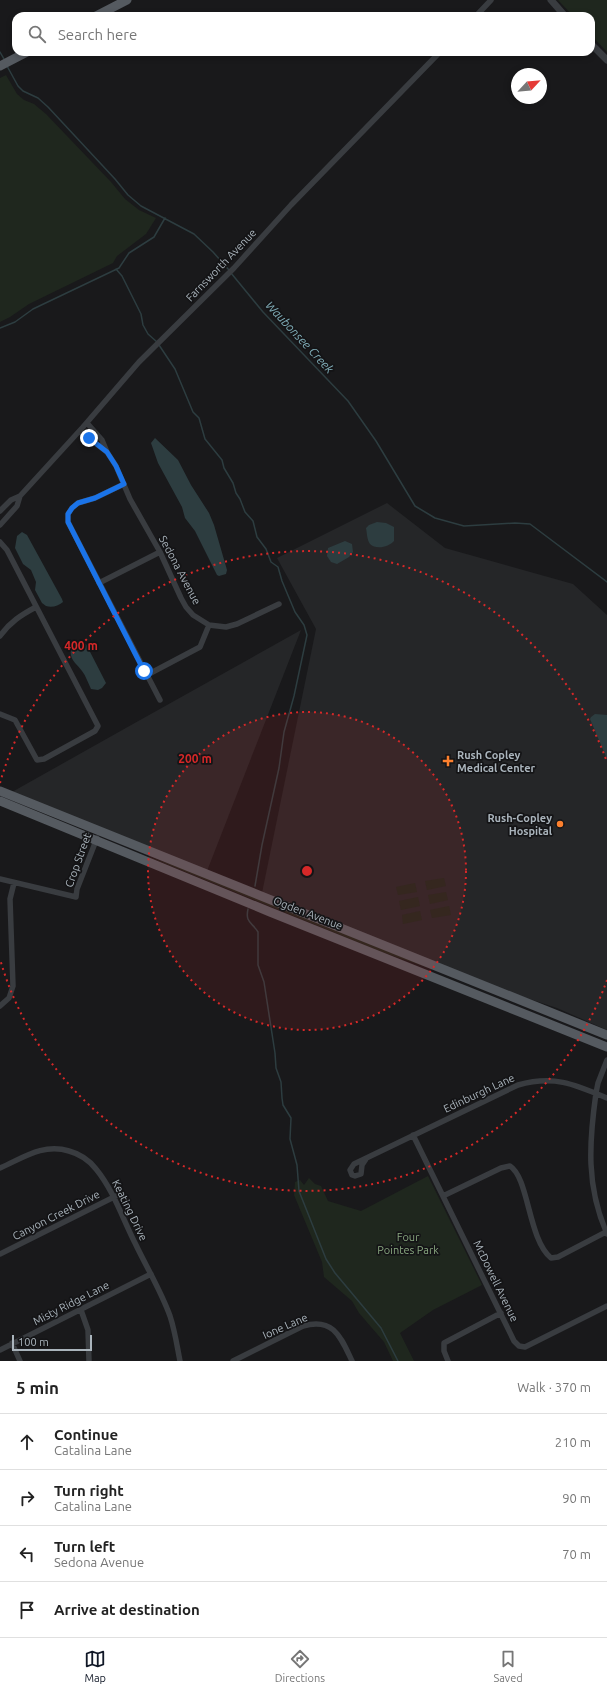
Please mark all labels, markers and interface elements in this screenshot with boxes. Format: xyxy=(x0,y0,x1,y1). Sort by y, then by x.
search box xyxy=(12,12,595,56)
icon: search xyxy=(26,23,48,45)
text: Search here xyxy=(58,26,137,43)
north arrow xyxy=(511,68,547,104)
street label: Farnsworth Avenue xyxy=(183,226,259,304)
water label: Waubonsee Creek xyxy=(263,298,337,376)
route end xyxy=(80,429,98,447)
street label: Sedona Avenue xyxy=(157,534,203,606)
text: 400 m xyxy=(64,639,98,652)
route start xyxy=(135,662,153,680)
place label: Rush Copley Medical Center xyxy=(457,749,535,774)
text: 200 m xyxy=(178,752,212,765)
marker: Rush Copley Medical Center xyxy=(442,755,454,767)
place label: Rush-Copley Hospital xyxy=(487,812,553,837)
marker: Rush-Copley Hospital xyxy=(555,819,565,829)
street label: Crop Street xyxy=(63,831,94,889)
centre of rings xyxy=(300,864,314,878)
street label: Ogden Avenue xyxy=(272,894,344,932)
street label: Edinburgh Lane xyxy=(442,1071,516,1115)
street label: Keating Drive xyxy=(110,1178,150,1242)
street label: Canyon Creek Drive xyxy=(10,1188,102,1242)
park label: Four Pointes Park xyxy=(377,1231,439,1256)
street label: McDowell Avenue xyxy=(471,1238,521,1324)
street label: Misty Ridge Lane xyxy=(31,1279,111,1327)
street label: Ione Lane xyxy=(261,1311,309,1341)
scale bar xyxy=(12,1333,92,1352)
text: 100 m xyxy=(18,1336,49,1348)
text: 5 min xyxy=(16,1378,59,1397)
text: Walk · 370 m xyxy=(517,1380,591,1394)
text: Continue xyxy=(54,1426,118,1443)
icon: ahead xyxy=(16,1431,38,1453)
text: 210 m xyxy=(555,1435,591,1449)
text: Catalina Lane xyxy=(54,1443,132,1457)
text: Turn right xyxy=(54,1482,124,1499)
icon: right xyxy=(16,1487,38,1509)
text: 90 m xyxy=(562,1491,591,1505)
text: Catalina Lane xyxy=(54,1499,132,1513)
text: Turn left xyxy=(54,1538,115,1555)
icon: left xyxy=(16,1543,38,1565)
text: 70 m xyxy=(562,1547,591,1561)
text: Sedona Avenue xyxy=(54,1555,144,1569)
icon: arrive xyxy=(16,1599,38,1621)
text: Arrive at destination xyxy=(54,1601,200,1618)
tab: Map xyxy=(84,1648,106,1684)
tab: Directions xyxy=(275,1648,325,1684)
tab: Saved xyxy=(493,1648,523,1684)

